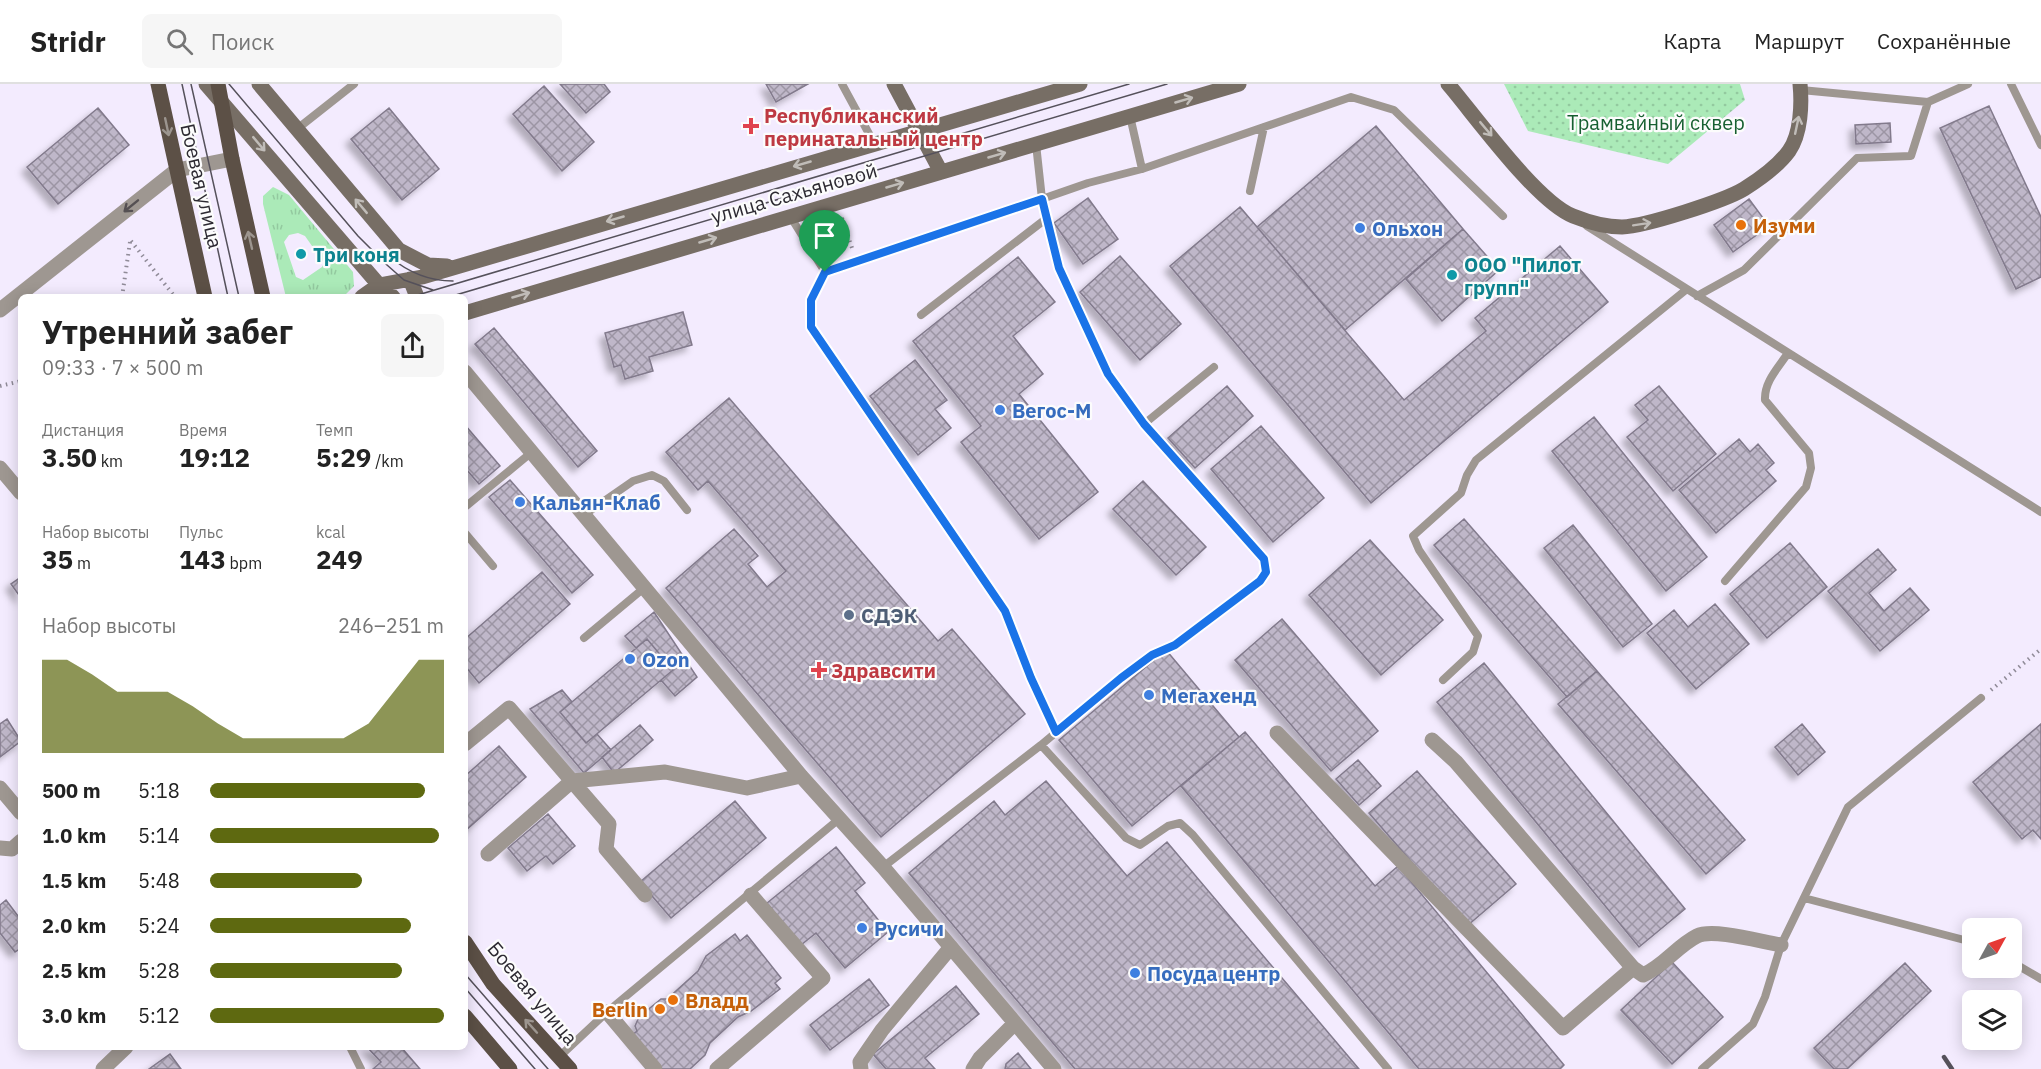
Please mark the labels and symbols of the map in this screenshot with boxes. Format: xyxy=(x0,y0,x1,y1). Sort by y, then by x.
one-way arrow xyxy=(1174,94,1193,105)
place label: Республиканский перинатальный центр xyxy=(764,102,983,152)
park label: Трамвайный сквер xyxy=(1567,109,1745,136)
one-way arrow xyxy=(1792,116,1804,135)
one-way arrow xyxy=(162,117,173,136)
marker: Республиканский перинатальный центр xyxy=(742,117,760,135)
street label: Боевая улица xyxy=(175,121,230,251)
one-way arrow xyxy=(1479,121,1492,137)
one-way arrow xyxy=(253,136,266,152)
one-way arrow xyxy=(987,149,1006,160)
street label: улица Сахьяновой xyxy=(708,156,880,230)
one-way arrow xyxy=(793,159,812,170)
one-way arrow xyxy=(885,179,904,190)
one-way arrow xyxy=(355,198,368,214)
one-way arrow xyxy=(123,200,139,213)
pin xyxy=(799,210,850,272)
place label: Изуми xyxy=(1753,212,1815,239)
one-way arrow xyxy=(606,214,625,225)
place label: Ольхон xyxy=(1372,215,1443,242)
one-way arrow xyxy=(1631,218,1651,229)
marker: Изуми xyxy=(1734,218,1748,232)
marker: Ольхон xyxy=(1353,221,1367,235)
one-way arrow xyxy=(244,231,255,250)
one-way arrow xyxy=(698,234,717,245)
place label: Три коня xyxy=(313,241,400,268)
marker: Три коня xyxy=(294,247,308,261)
place label: ООО "Пилот групп" xyxy=(1464,251,1581,301)
marker: ООО "Пилот групп" xyxy=(1445,268,1459,282)
one-way arrow xyxy=(511,289,530,300)
place label: Вегос-М xyxy=(1012,397,1091,424)
marker: Вегос-М xyxy=(993,403,1007,417)
place label: Кальян-Клаб xyxy=(532,489,661,516)
marker: Кальян-Клаб xyxy=(513,495,527,509)
place label: СДЭК xyxy=(861,602,917,629)
marker: СДЭК xyxy=(842,608,856,622)
place label: Ozon xyxy=(642,646,690,673)
marker: Ozon xyxy=(623,652,637,666)
place label: Здравсити xyxy=(831,657,936,684)
marker: Здравсити xyxy=(812,663,826,677)
place label: Мегахенд xyxy=(1161,682,1256,709)
marker: Мегахенд xyxy=(1142,688,1156,702)
place label: Русичи xyxy=(874,915,944,942)
north arrow xyxy=(1962,918,2022,978)
marker: Русичи xyxy=(855,921,869,935)
street label: Боевая улица xyxy=(482,935,585,1051)
place label: Посуда центр xyxy=(1147,960,1280,987)
marker: Посуда центр xyxy=(1128,966,1142,980)
place label: Владд xyxy=(685,987,749,1014)
marker: Владд xyxy=(666,993,680,1007)
place label: Berlin xyxy=(592,996,648,1023)
marker: Berlin xyxy=(653,1002,667,1016)
one-way arrow xyxy=(524,1018,538,1033)

